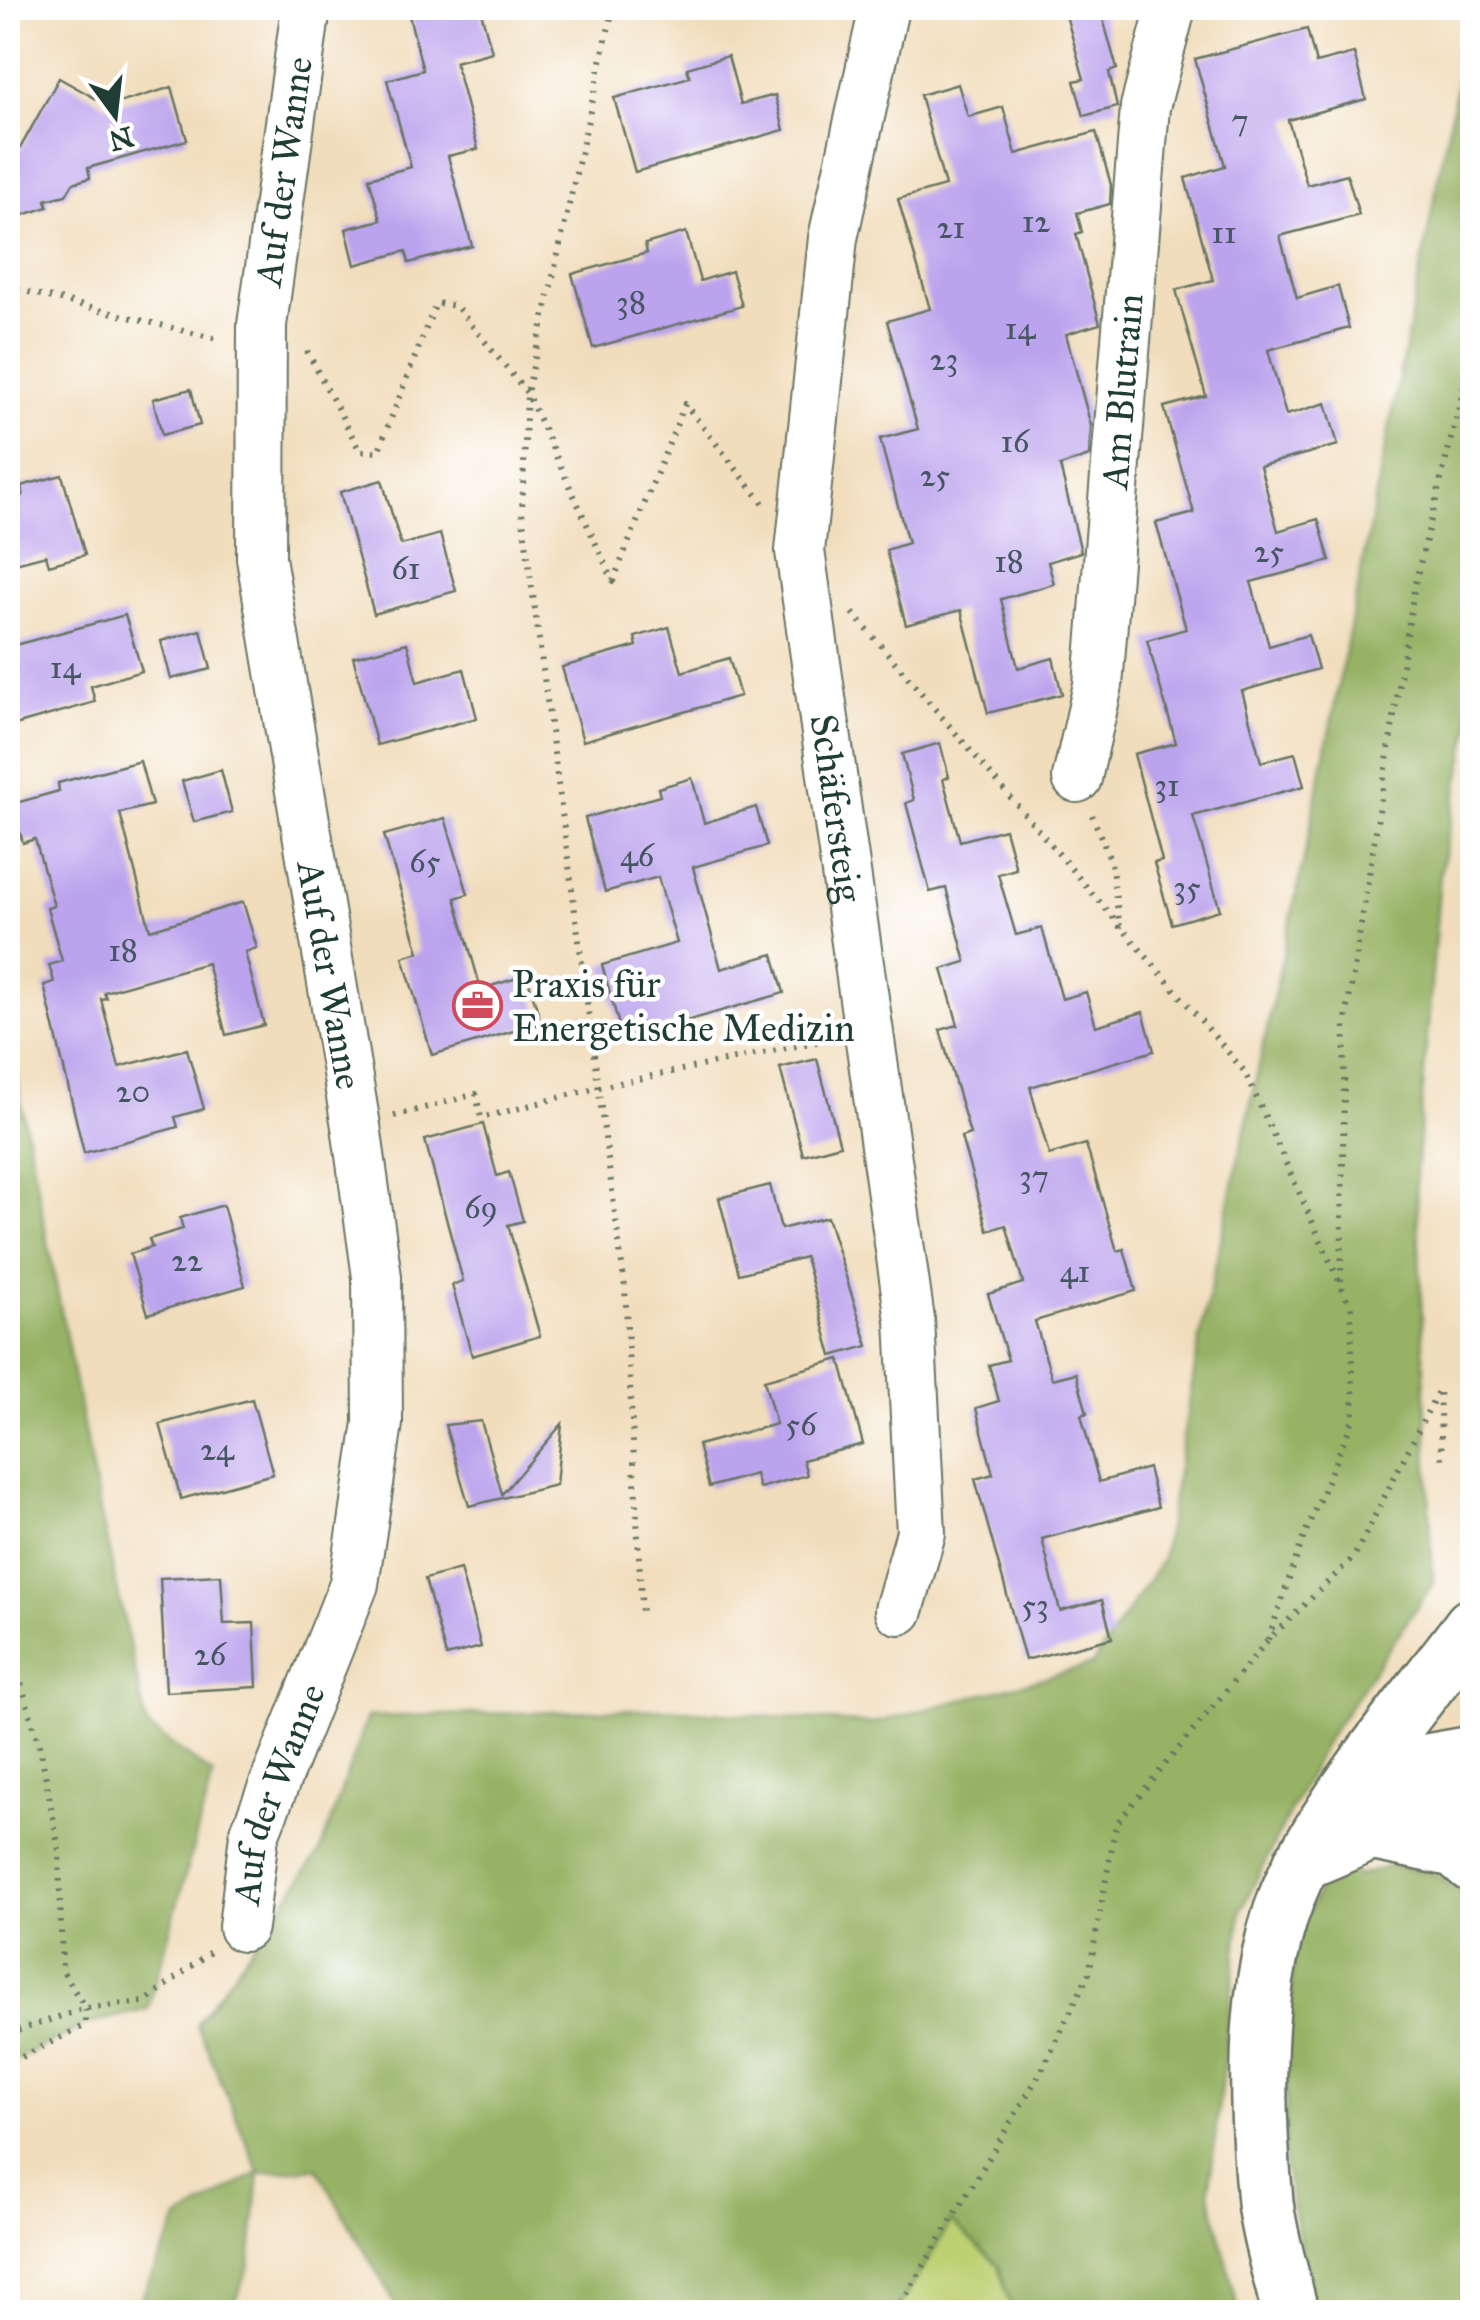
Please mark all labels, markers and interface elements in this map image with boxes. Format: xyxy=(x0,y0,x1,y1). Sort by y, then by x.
street label: Auf der Wanne xyxy=(244,54,322,291)
north arrow xyxy=(65,65,165,165)
house number: 7 xyxy=(1231,101,1249,140)
text: N xyxy=(105,119,137,159)
house number: 12 xyxy=(1022,202,1050,241)
house number: 21 xyxy=(937,208,965,247)
house number: 11 xyxy=(1211,213,1237,252)
house number: 38 xyxy=(616,283,646,322)
street label: Am Blutrain xyxy=(1091,292,1153,493)
house number: 14 xyxy=(1005,309,1036,348)
house number: 23 xyxy=(930,340,958,379)
house number: 16 xyxy=(1001,422,1031,461)
house number: 25 xyxy=(920,456,950,495)
house number: 25 xyxy=(1254,532,1284,571)
house number: 18 xyxy=(994,542,1024,581)
house number: 61 xyxy=(392,549,420,588)
house number: 14 xyxy=(50,648,81,687)
street label: Schäfersteig xyxy=(801,711,873,905)
house number: 31 xyxy=(1154,766,1180,805)
house number: 46 xyxy=(620,836,656,875)
house number: 65 xyxy=(409,842,441,881)
street label: Auf der Wanne xyxy=(287,855,373,1093)
house number: 35 xyxy=(1173,868,1201,907)
house number: 18 xyxy=(108,931,138,970)
place label: Praxis für Energetische Medizin xyxy=(512,961,855,1051)
office icon: Praxis für Energetische Medizin xyxy=(451,980,503,1032)
house number: 20 xyxy=(116,1072,150,1111)
house number: 37 xyxy=(1019,1157,1049,1196)
house number: 69 xyxy=(464,1188,498,1227)
house number: 22 xyxy=(171,1241,203,1280)
house number: 41 xyxy=(1060,1252,1090,1291)
house number: 56 xyxy=(785,1405,818,1444)
house number: 24 xyxy=(200,1430,235,1469)
house number: 53 xyxy=(1021,1586,1049,1625)
house number: 26 xyxy=(194,1635,228,1674)
street label: Auf der Wanne xyxy=(223,1677,335,1909)

